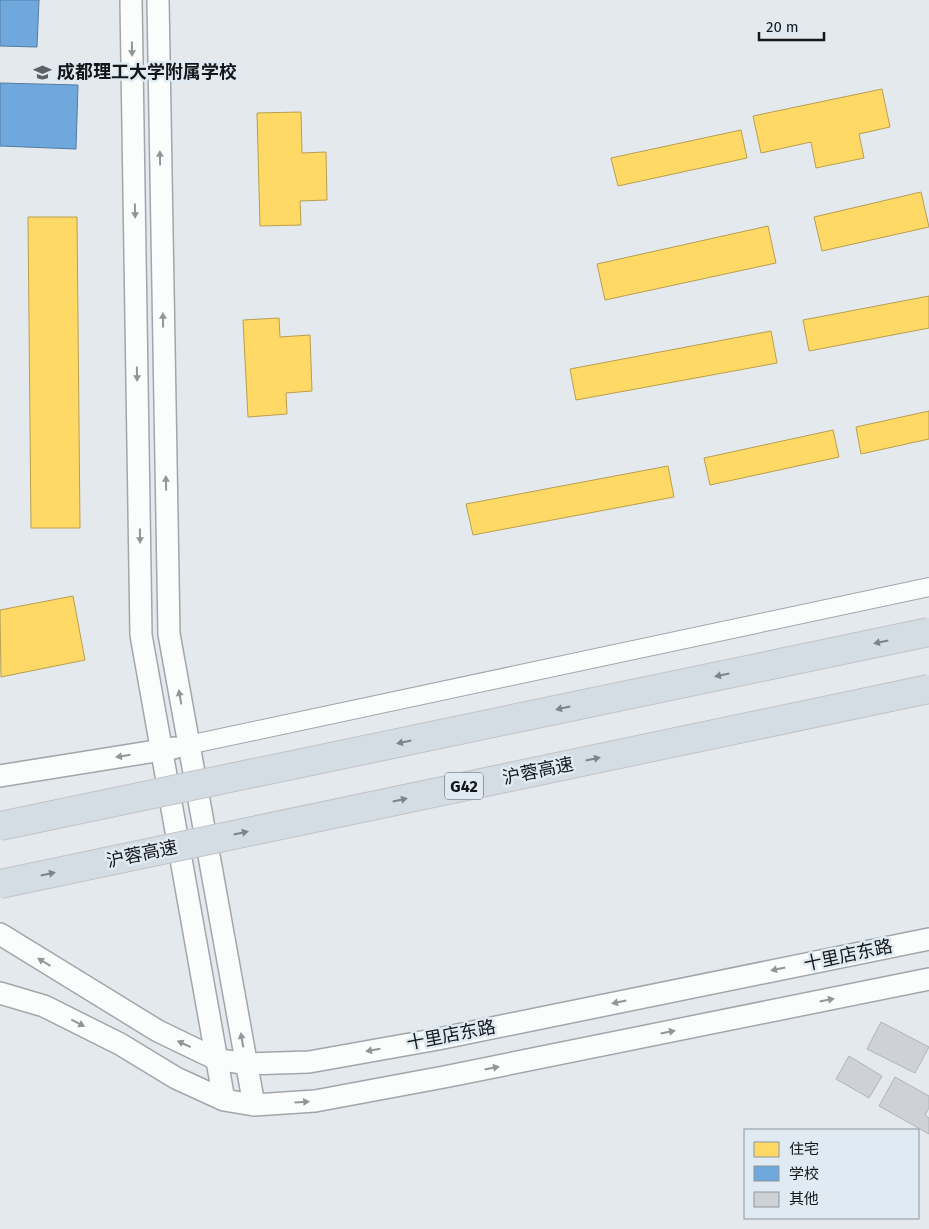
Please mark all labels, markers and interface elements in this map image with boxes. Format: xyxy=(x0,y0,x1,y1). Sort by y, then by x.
scale bar xyxy=(759,10,824,42)
text: 20 m xyxy=(766,18,799,36)
one-way arrow xyxy=(128,41,136,57)
place label: 成都理工大学附属学校 xyxy=(57,61,237,83)
school or university icon: 成都理工大学附属学校 xyxy=(33,62,53,82)
one-way arrow xyxy=(156,149,164,165)
one-way arrow xyxy=(131,203,139,219)
one-way arrow xyxy=(159,312,167,328)
one-way arrow xyxy=(133,366,141,382)
one-way arrow xyxy=(162,474,170,490)
one-way arrow xyxy=(136,528,144,544)
one-way arrow xyxy=(874,638,889,646)
one-way arrow xyxy=(715,671,730,679)
one-way arrow xyxy=(175,688,183,704)
one-way arrow xyxy=(555,705,571,713)
one-way arrow xyxy=(396,738,412,746)
one-way arrow xyxy=(115,753,131,761)
street label: 沪蓉高速 xyxy=(500,753,576,789)
one-way arrow xyxy=(586,755,602,763)
road number: G42 xyxy=(445,772,483,799)
one-way arrow xyxy=(392,796,408,804)
one-way arrow xyxy=(233,829,249,837)
street label: 沪蓉高速 xyxy=(104,836,180,872)
one-way arrow xyxy=(40,870,55,878)
street label: 十里店东路 xyxy=(802,935,894,975)
one-way arrow xyxy=(37,958,50,967)
one-way arrow xyxy=(770,966,786,974)
one-way arrow xyxy=(820,996,835,1004)
one-way arrow xyxy=(611,998,627,1006)
street label: 十里店东路 xyxy=(405,1016,497,1054)
one-way arrow xyxy=(71,1019,85,1027)
one-way arrow xyxy=(660,1028,676,1036)
one-way arrow xyxy=(238,1032,246,1048)
one-way arrow xyxy=(177,1039,192,1048)
one-way arrow xyxy=(365,1047,381,1055)
one-way arrow xyxy=(484,1063,500,1071)
one-way arrow xyxy=(295,1098,311,1106)
legend xyxy=(744,1129,919,1219)
text: 住宅 xyxy=(789,1140,819,1158)
text: 学校 xyxy=(789,1165,819,1183)
text: 其他 xyxy=(789,1190,819,1208)

